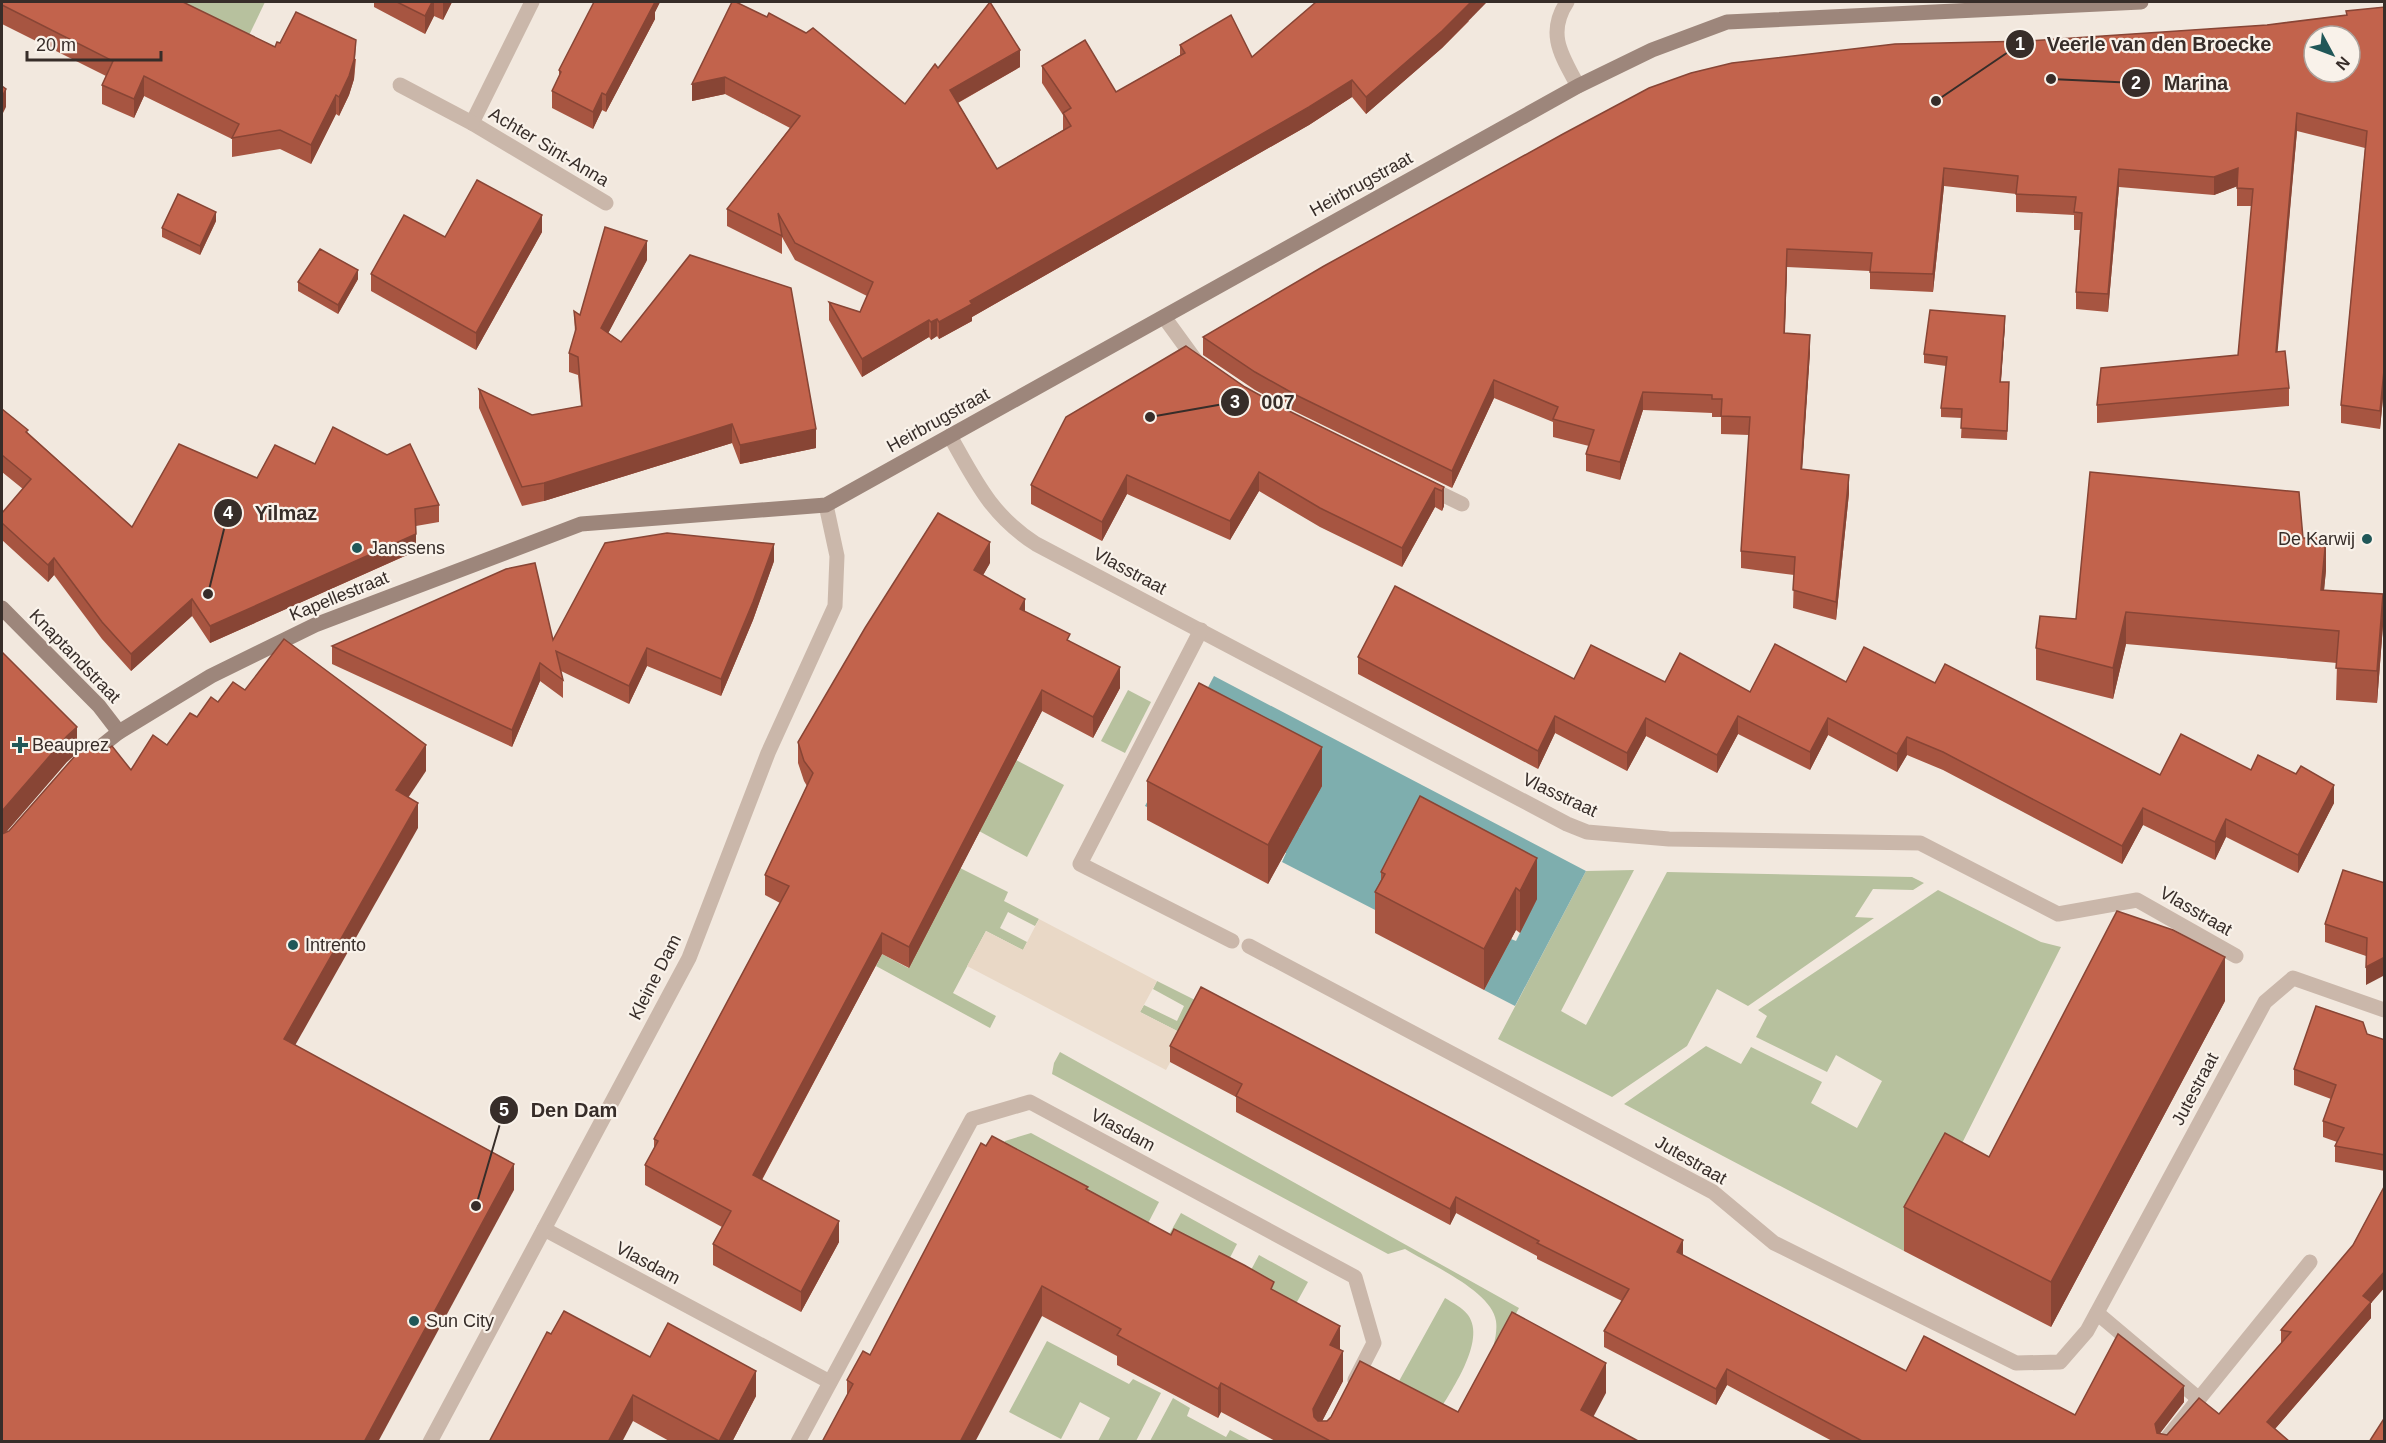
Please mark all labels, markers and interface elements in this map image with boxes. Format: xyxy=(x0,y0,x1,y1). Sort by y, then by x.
scale bar xyxy=(27,24,160,62)
north arrow xyxy=(2302,24,2362,84)
callout: Veerle van den Broecke xyxy=(2005,25,2283,63)
text: Veerle van den Broecke xyxy=(2047,33,2271,55)
text: 1 xyxy=(2015,34,2025,54)
text: 20 m xyxy=(36,35,76,55)
text: N xyxy=(2333,54,2353,73)
callout: Marina xyxy=(2121,64,2240,102)
text: Marina xyxy=(2164,72,2229,94)
text: 2 xyxy=(2131,73,2141,93)
street label: Achter Sint-Anna xyxy=(486,103,613,191)
street label: Heirbrugstraat xyxy=(1306,148,1416,220)
callout: 007 xyxy=(1220,383,1307,421)
street label: Heirbrugstraat xyxy=(883,384,993,456)
text: 007 xyxy=(1261,391,1295,413)
text: 3 xyxy=(1230,392,1240,412)
callout: Yilmaz xyxy=(213,494,329,532)
text: Yilmaz xyxy=(255,502,317,524)
text: 4 xyxy=(223,503,233,523)
place label: De Karwij xyxy=(2278,529,2355,549)
marker: De Karwij xyxy=(2360,532,2374,546)
place label: Janssens xyxy=(369,538,445,558)
marker: Janssens xyxy=(350,541,364,555)
street label: Vlasstraat xyxy=(1090,543,1170,599)
street label: Kapellestraat xyxy=(287,567,391,625)
street label: Knaptandstraat xyxy=(25,605,125,707)
place label: Beauprez xyxy=(32,735,109,755)
marker: Beauprez xyxy=(13,738,27,752)
street label: Vlasstraat xyxy=(1520,769,1600,821)
street label: Vlasstraat xyxy=(2156,882,2236,940)
street label: Kleine Dam xyxy=(625,931,685,1023)
place label: Intrento xyxy=(305,935,366,955)
marker: Intrento xyxy=(286,938,300,952)
street label: Jutestraat xyxy=(2168,1049,2222,1129)
callout: Den Dam xyxy=(489,1091,630,1129)
text: Den Dam xyxy=(531,1099,617,1121)
text: 5 xyxy=(499,1100,509,1120)
street label: Vlasdam xyxy=(1087,1105,1159,1155)
street label: Jutestraat xyxy=(1652,1132,1730,1188)
street label: Vlasdam xyxy=(612,1238,684,1288)
place label: Sun City xyxy=(426,1311,494,1331)
marker: Sun City xyxy=(407,1314,421,1328)

